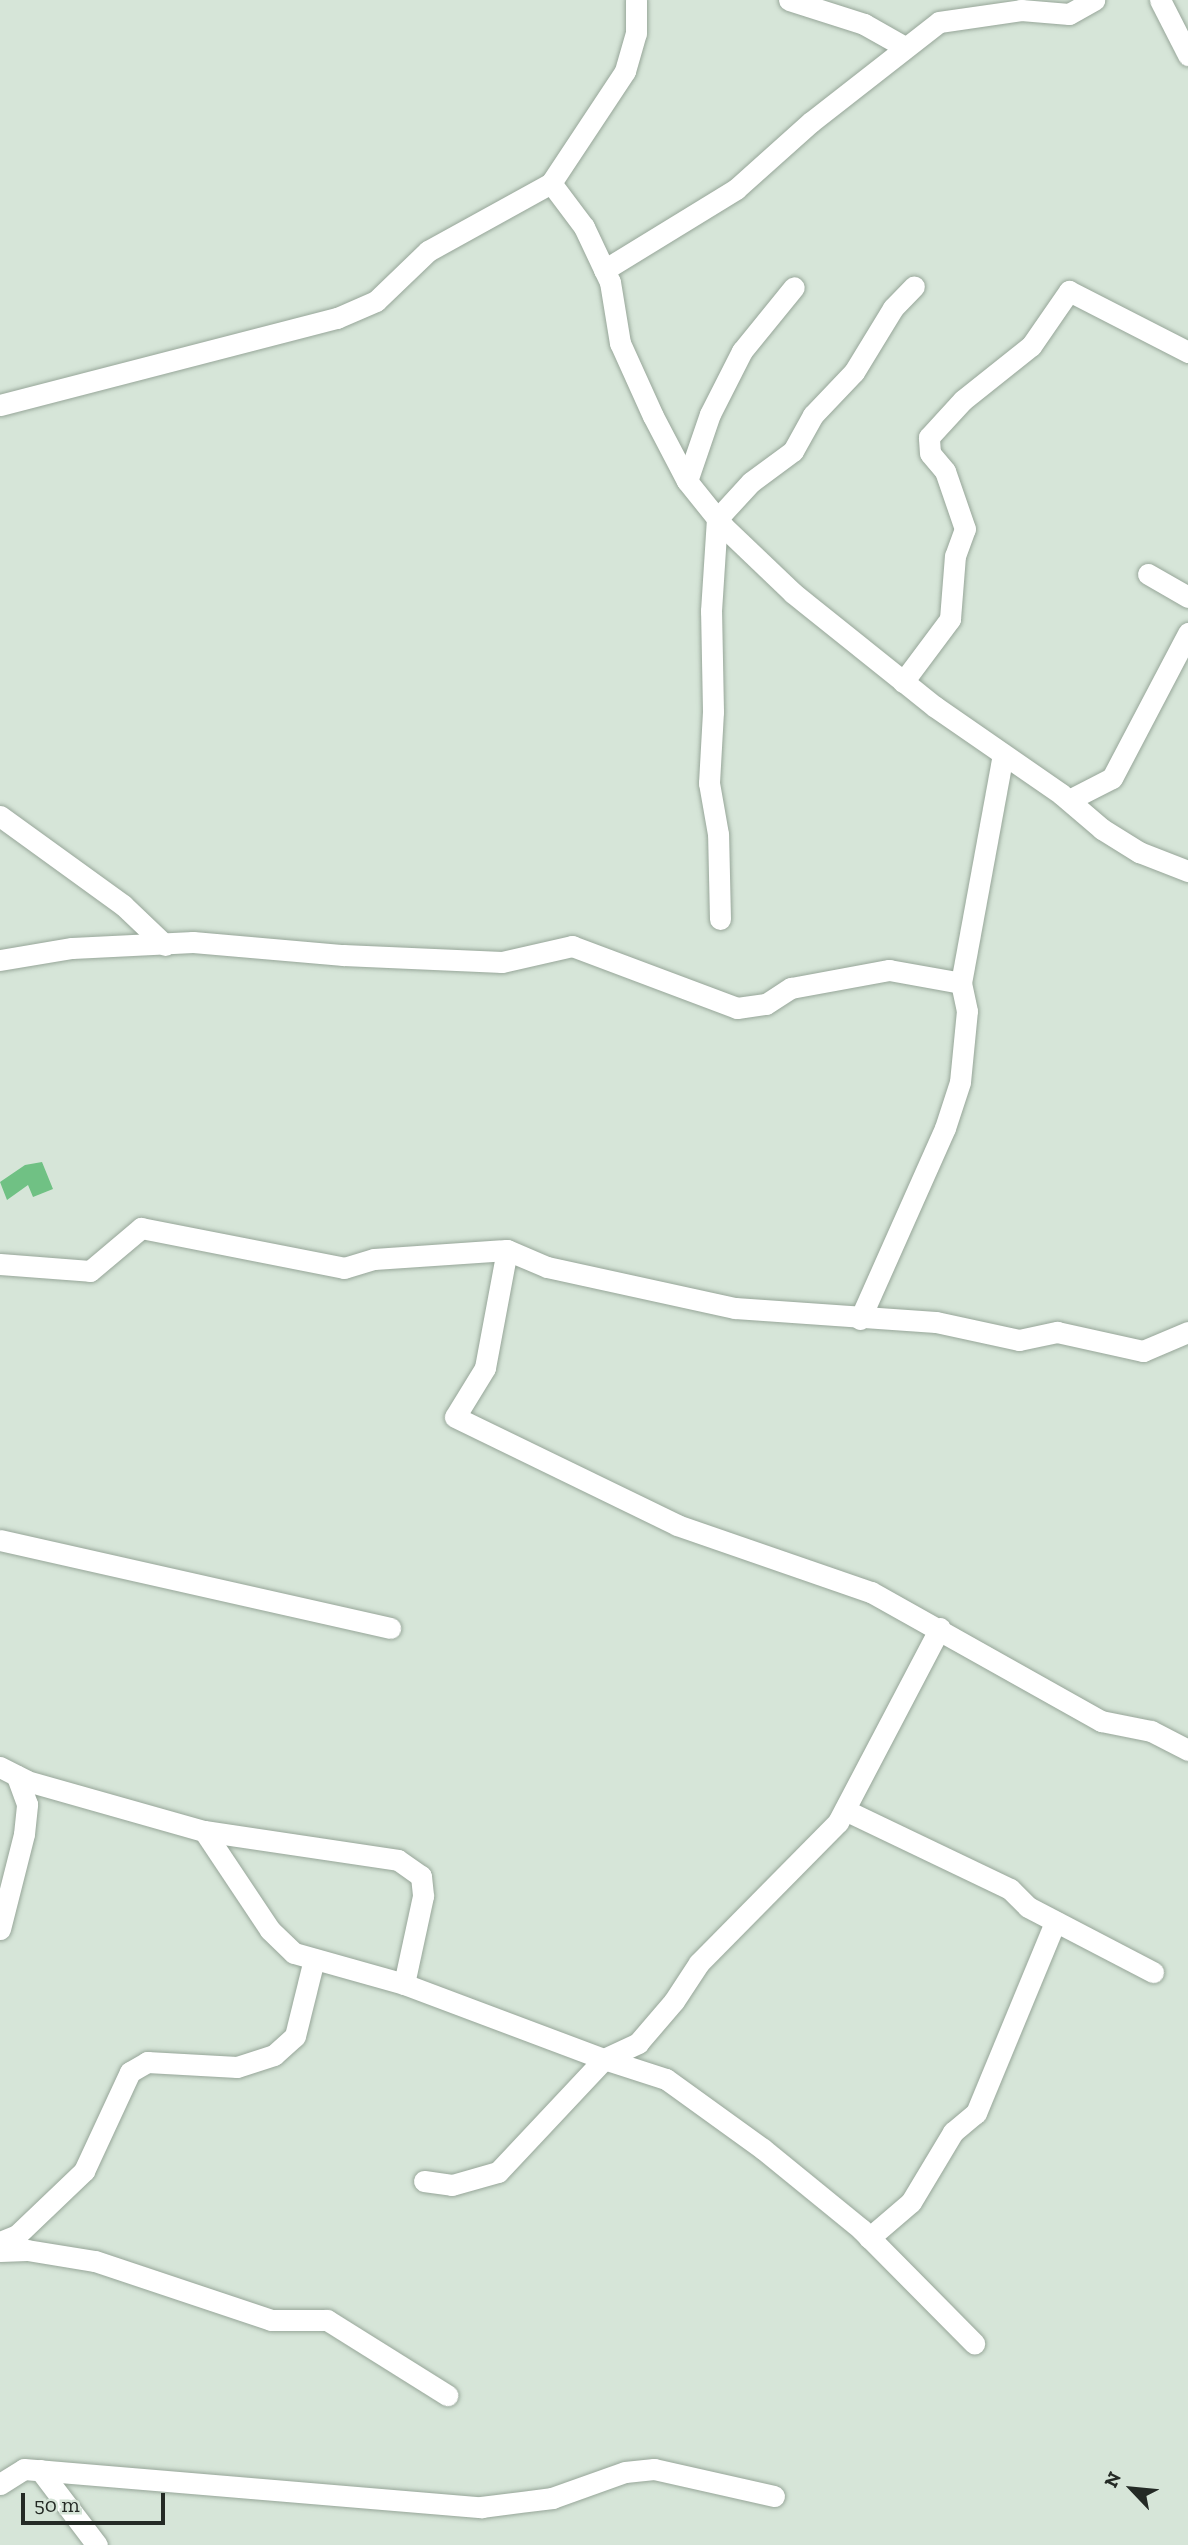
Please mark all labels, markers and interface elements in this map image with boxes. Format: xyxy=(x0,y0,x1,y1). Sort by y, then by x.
north arrow xyxy=(1097,2454,1167,2524)
text: N xyxy=(1099,2468,1126,2491)
scale bar xyxy=(24,2478,168,2522)
text: 50 m xyxy=(34,2492,80,2517)

